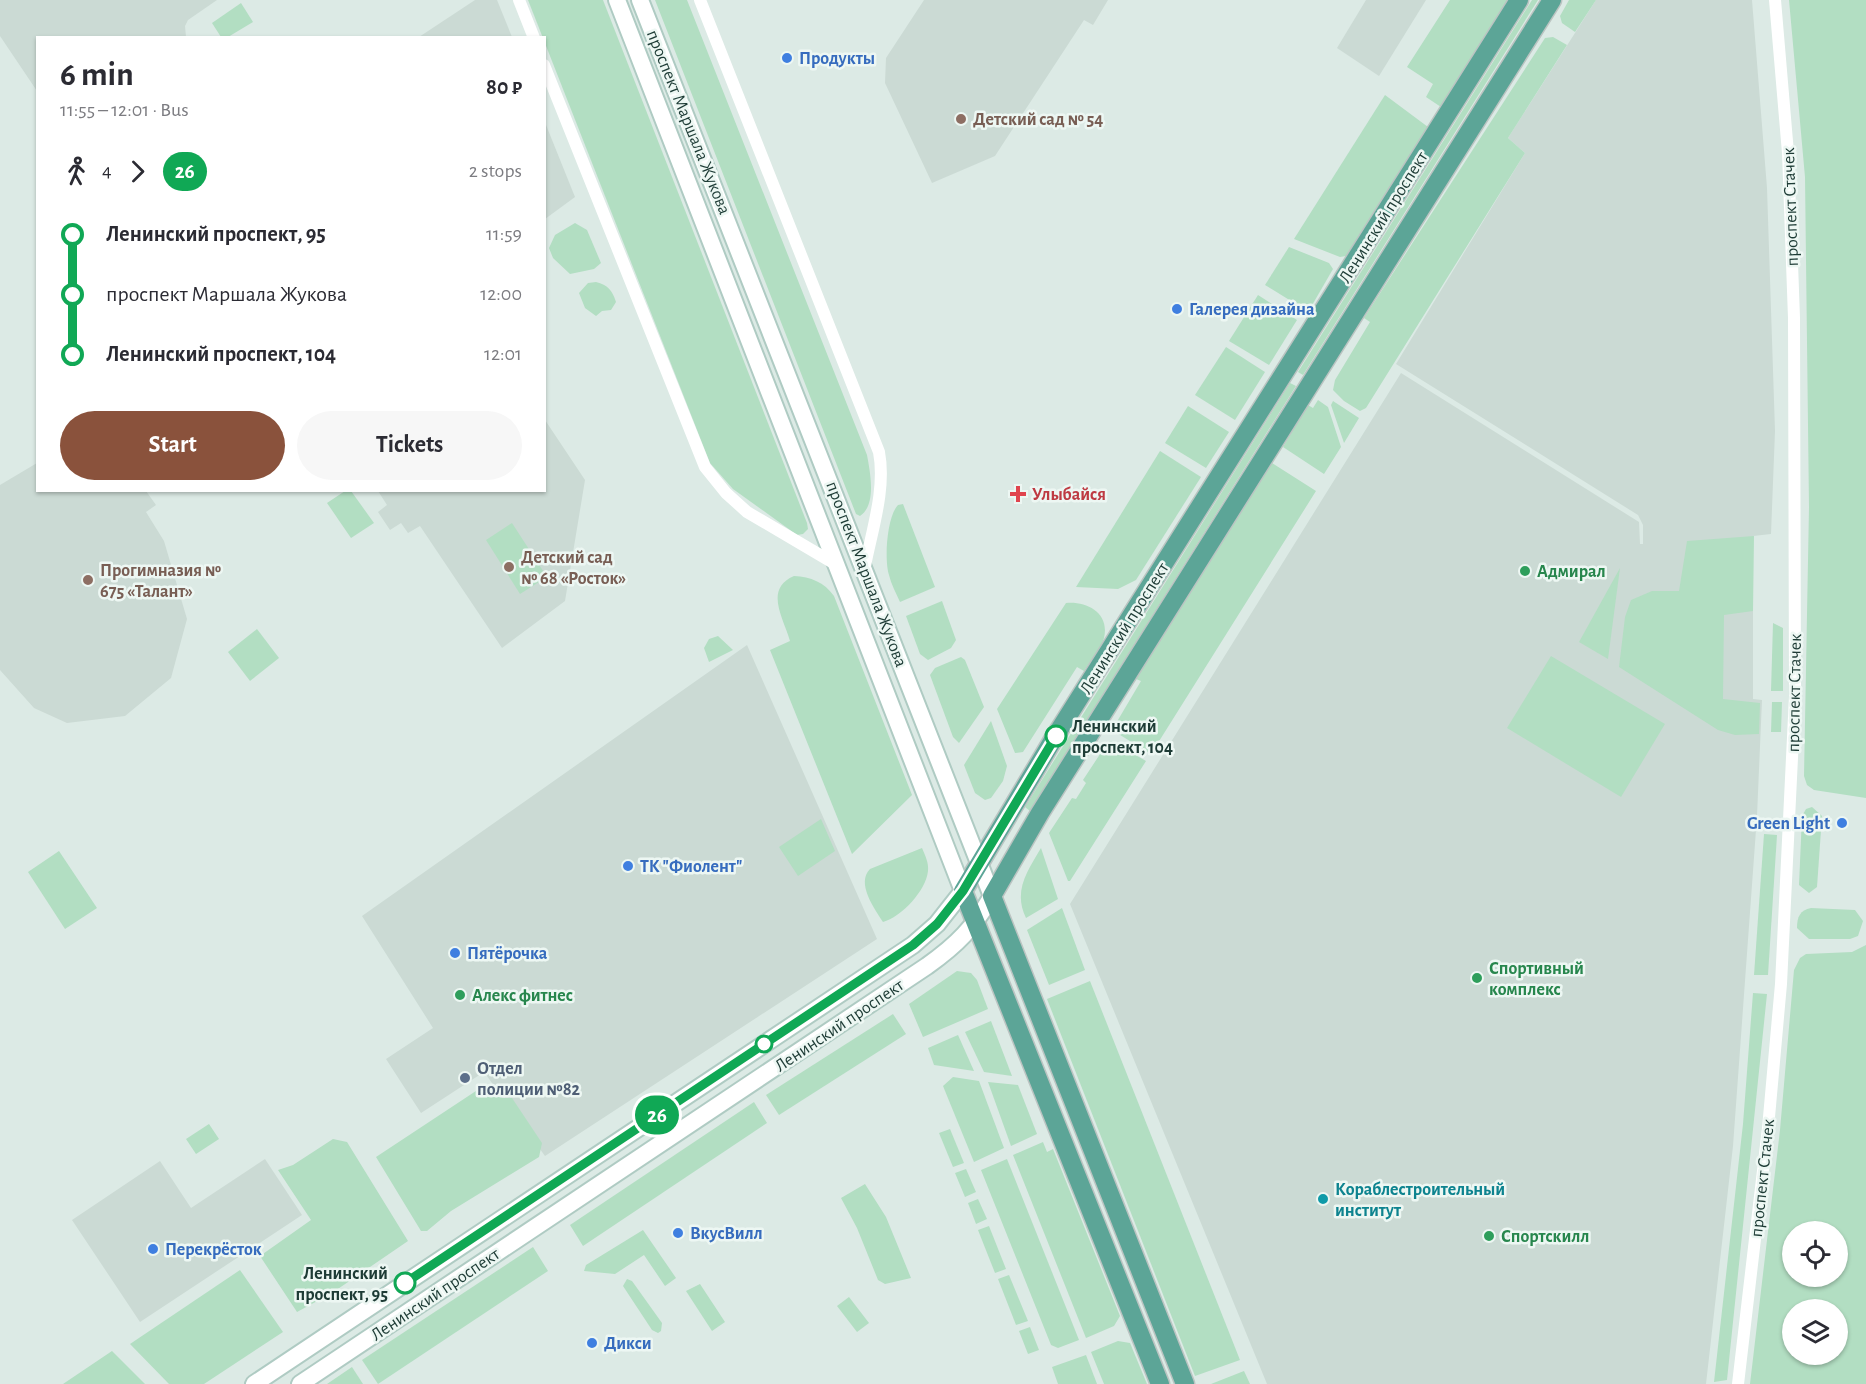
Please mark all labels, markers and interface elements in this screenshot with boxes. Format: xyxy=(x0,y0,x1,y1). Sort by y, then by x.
street label: проспект Маршала Жукова xyxy=(643,28,733,217)
place label: Продукты xyxy=(799,50,875,68)
marker: Продукты xyxy=(780,51,794,65)
text: 6 min xyxy=(60,59,134,92)
text: 80 ₽ xyxy=(486,76,522,98)
text: 11:55 – 12:01 · Bus xyxy=(60,100,189,120)
place label: Детский сад № 54 xyxy=(973,111,1103,129)
marker: Детский сад № 54 xyxy=(954,112,968,126)
street label: проспект Стачек xyxy=(1780,146,1802,267)
street label: Ленинский проспект xyxy=(1336,148,1432,286)
icon: walk xyxy=(60,155,93,188)
icon: forward xyxy=(121,155,154,188)
text: 4 xyxy=(102,161,112,181)
text: 26 xyxy=(175,161,195,182)
text: 2 stops xyxy=(469,161,522,181)
text: Ленинский проспект, 95 xyxy=(106,223,326,245)
text: 11:59 xyxy=(486,224,522,244)
text: проспект Маршала Жукова xyxy=(106,283,347,305)
text: 12:00 xyxy=(480,284,522,304)
place label: Галерея дизайна xyxy=(1189,301,1315,319)
marker: Галерея дизайна xyxy=(1170,302,1184,316)
text: Ленинский проспект, 104 xyxy=(106,343,336,365)
text: 12:01 xyxy=(484,344,522,364)
button: Start xyxy=(60,411,285,480)
button: Tickets xyxy=(297,411,522,480)
street label: проспект Маршала Жукова xyxy=(822,479,910,670)
marker: Улыбайся xyxy=(1009,485,1027,503)
place label: Улыбайся xyxy=(1032,486,1106,504)
place label: Детский сад № 68 «Росток» xyxy=(521,549,626,588)
street label: Ленинский проспект xyxy=(1077,559,1173,697)
marker: Детский сад № 68 «Росток» xyxy=(502,560,516,574)
place label: Прогимназия № 675 «Талант» xyxy=(100,562,221,601)
place label: Адмирал xyxy=(1537,563,1606,581)
marker: Адмирал xyxy=(1518,564,1532,578)
marker: Прогимназия № 675 «Талант» xyxy=(81,573,95,587)
street label: проспект Стачек xyxy=(1785,633,1805,753)
place label: Ленинский проспект, 104 xyxy=(1072,718,1173,757)
marker: Ленинский проспект, 104 xyxy=(1045,725,1067,747)
place label: Green Light xyxy=(1747,815,1830,833)
marker: Green Light xyxy=(1835,816,1849,830)
place label: ТК "Фиолент" xyxy=(640,858,742,876)
marker: ТК "Фиолент" xyxy=(621,859,635,873)
place label: Пятёрочка xyxy=(467,945,548,963)
marker: Пятёрочка xyxy=(448,946,462,960)
place label: Спортивный комплекс xyxy=(1489,960,1584,999)
marker: Спортивный комплекс xyxy=(1470,971,1484,985)
street label: Ленинский проспект xyxy=(772,976,908,1076)
place label: Алекс фитнес xyxy=(472,987,573,1005)
marker: Алекс фитнес xyxy=(453,988,467,1002)
unlabelled marker xyxy=(755,1035,773,1053)
place label: Отдел полиции №82 xyxy=(477,1060,581,1099)
marker: Отдел полиции №82 xyxy=(458,1071,472,1085)
line badge: 26 xyxy=(630,1096,684,1134)
text: 26 xyxy=(647,1105,667,1126)
street label: проспект Стачек xyxy=(1748,1117,1778,1238)
place label: Кораблестроительный институт xyxy=(1335,1181,1505,1220)
marker: Кораблестроительный институт xyxy=(1316,1192,1330,1206)
map controls xyxy=(1782,1221,1848,1365)
button: locate xyxy=(1782,1221,1848,1287)
place label: ВкусВилл xyxy=(690,1225,763,1243)
marker: ВкусВилл xyxy=(671,1226,685,1240)
place label: Спортскилл xyxy=(1501,1228,1589,1246)
marker: Спортскилл xyxy=(1482,1229,1496,1243)
place label: Перекрёсток xyxy=(165,1241,262,1259)
marker: Перекрёсток xyxy=(146,1242,160,1256)
street label: Ленинский проспект xyxy=(368,1245,504,1345)
place label: Ленинский проспект, 95 xyxy=(295,1265,388,1304)
marker: Ленинский проспект, 95 xyxy=(394,1272,416,1294)
button: layers xyxy=(1782,1299,1848,1365)
place label: Дикси xyxy=(604,1335,652,1353)
marker: Дикси xyxy=(585,1336,599,1350)

